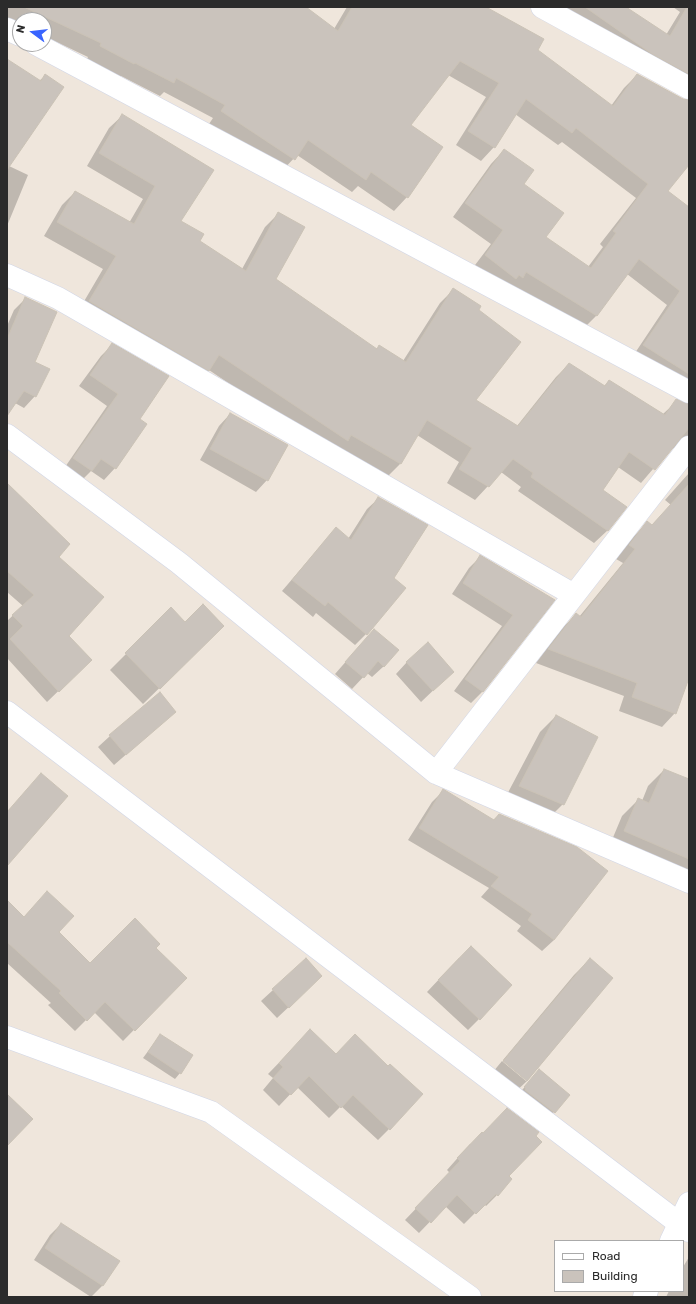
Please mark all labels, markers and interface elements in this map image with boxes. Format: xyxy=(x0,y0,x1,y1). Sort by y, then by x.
north arrow xyxy=(12,12,52,52)
text: N xyxy=(14,24,28,35)
legend xyxy=(554,1240,684,1292)
text: Road xyxy=(592,1249,620,1263)
text: Building xyxy=(592,1269,638,1283)

